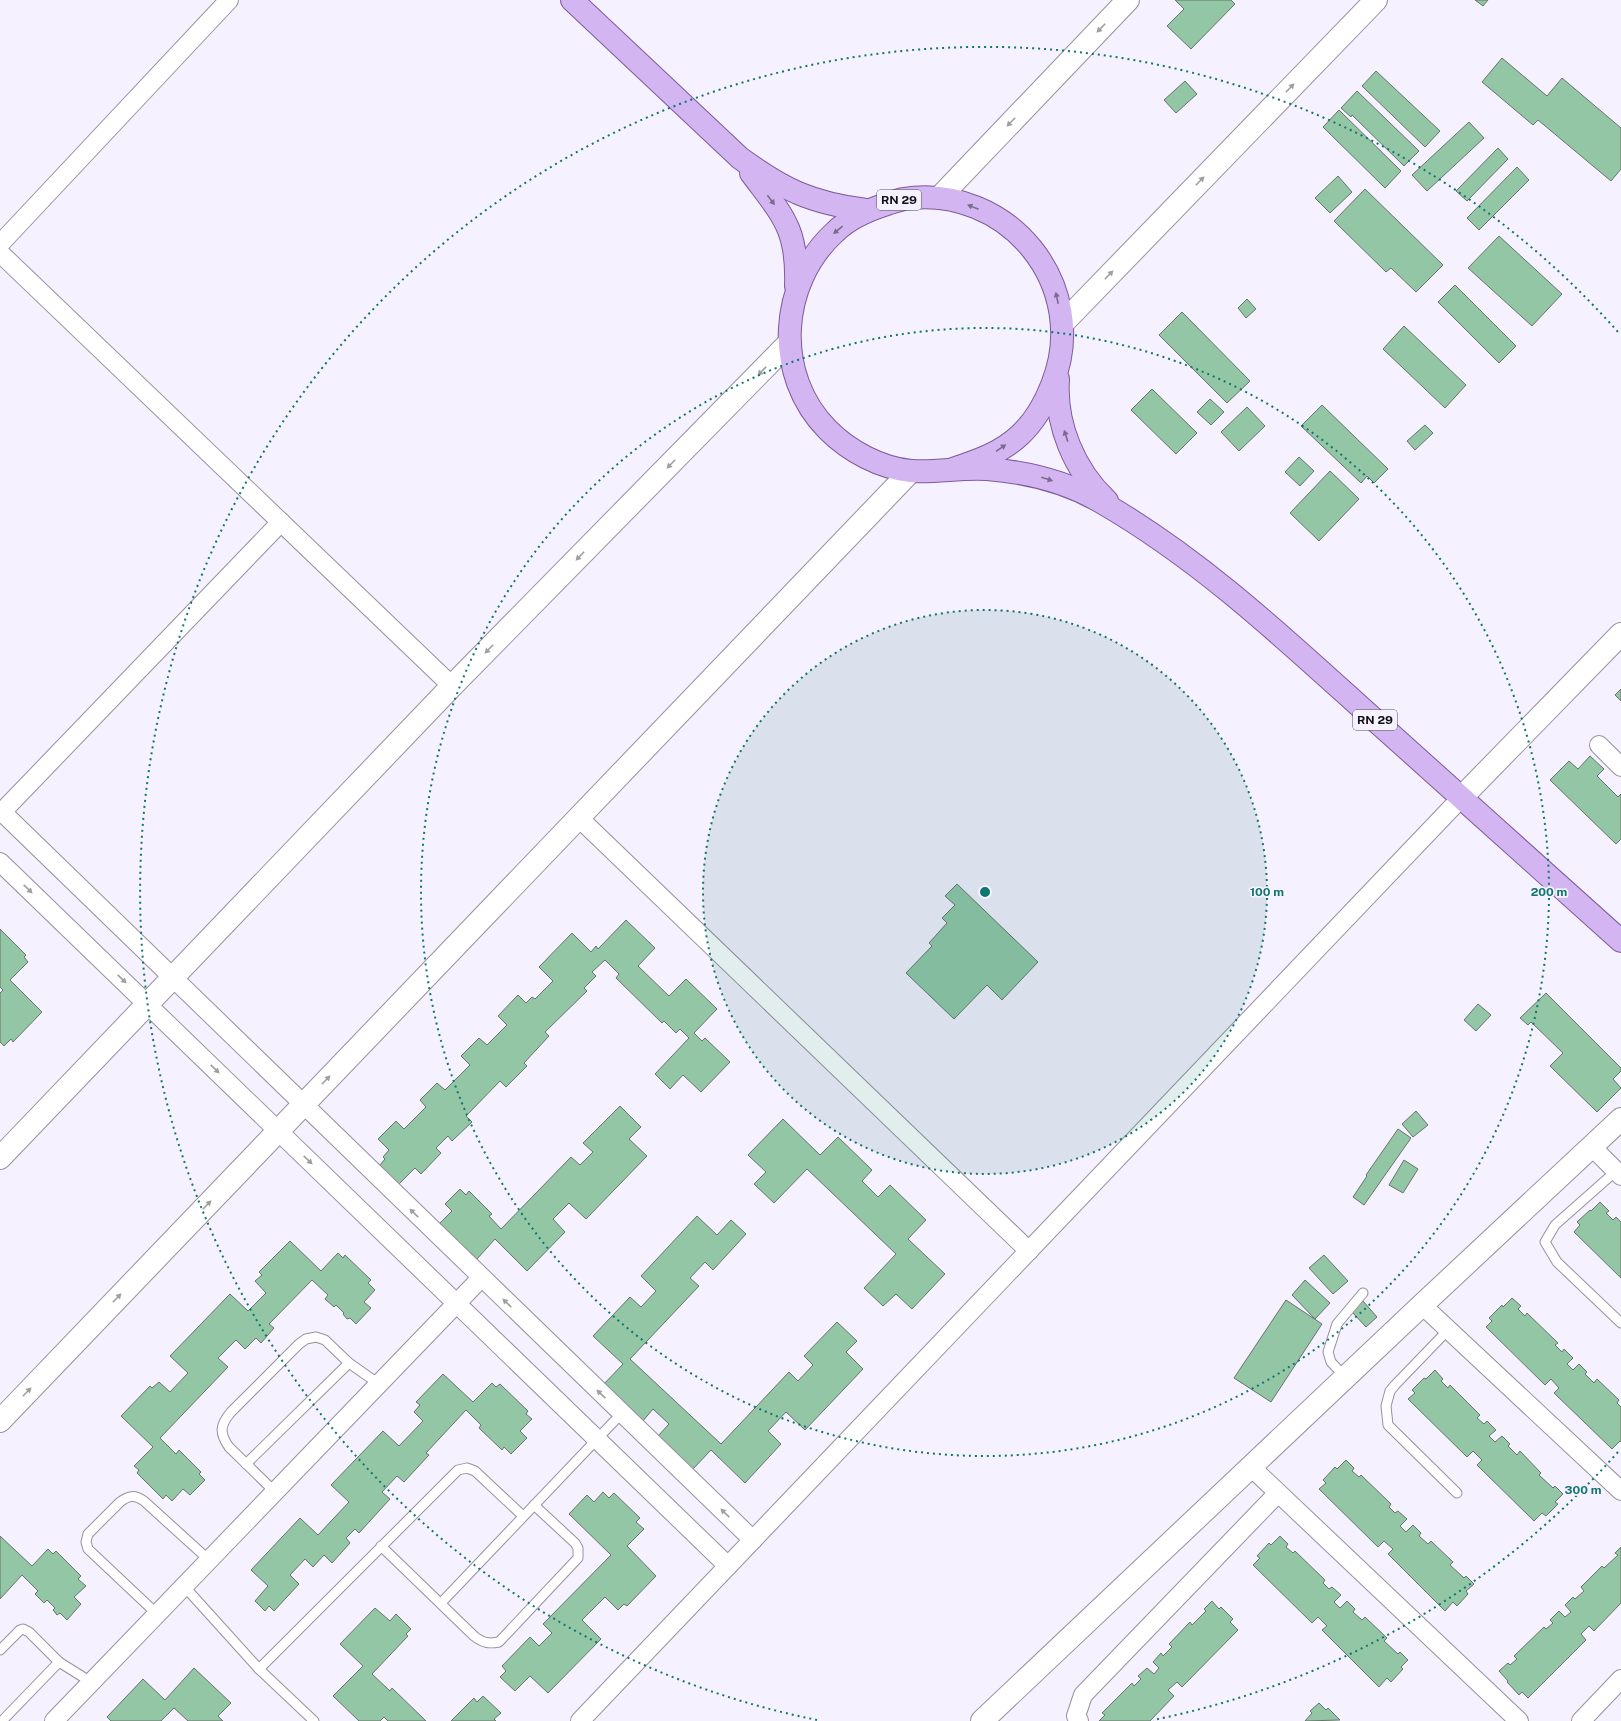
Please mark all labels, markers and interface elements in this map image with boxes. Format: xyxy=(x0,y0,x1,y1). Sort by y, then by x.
one-way arrow xyxy=(1097,23,1106,33)
one-way arrow xyxy=(1285,83,1295,93)
one-way arrow xyxy=(1007,117,1016,127)
one-way arrow xyxy=(1195,176,1205,186)
road number: RN 29 xyxy=(877,190,921,210)
one-way arrow xyxy=(767,195,775,205)
one-way arrow xyxy=(966,203,978,209)
one-way arrow xyxy=(833,226,843,234)
one-way arrow xyxy=(1104,270,1114,280)
one-way arrow xyxy=(1054,292,1060,305)
one-way arrow xyxy=(757,366,766,376)
one-way arrow xyxy=(1063,429,1069,441)
one-way arrow xyxy=(996,444,1006,452)
one-way arrow xyxy=(666,459,675,469)
one-way arrow xyxy=(1041,477,1053,483)
one-way arrow xyxy=(575,551,584,561)
one-way arrow xyxy=(484,644,493,654)
road number: RN 29 xyxy=(1353,710,1397,730)
one-way arrow xyxy=(23,884,33,893)
centre of rings xyxy=(978,885,992,899)
text: 100 m xyxy=(1250,885,1284,899)
text: 200 m xyxy=(1531,885,1567,899)
one-way arrow xyxy=(117,974,127,984)
one-way arrow xyxy=(210,1065,220,1074)
one-way arrow xyxy=(321,1076,330,1085)
one-way arrow xyxy=(303,1155,313,1165)
one-way arrow xyxy=(202,1200,212,1210)
one-way arrow xyxy=(409,1208,419,1218)
one-way arrow xyxy=(112,1294,121,1303)
one-way arrow xyxy=(502,1298,512,1308)
one-way arrow xyxy=(22,1387,32,1397)
one-way arrow xyxy=(596,1389,606,1399)
text: 300 m xyxy=(1565,1483,1602,1497)
one-way arrow xyxy=(720,1508,730,1518)

